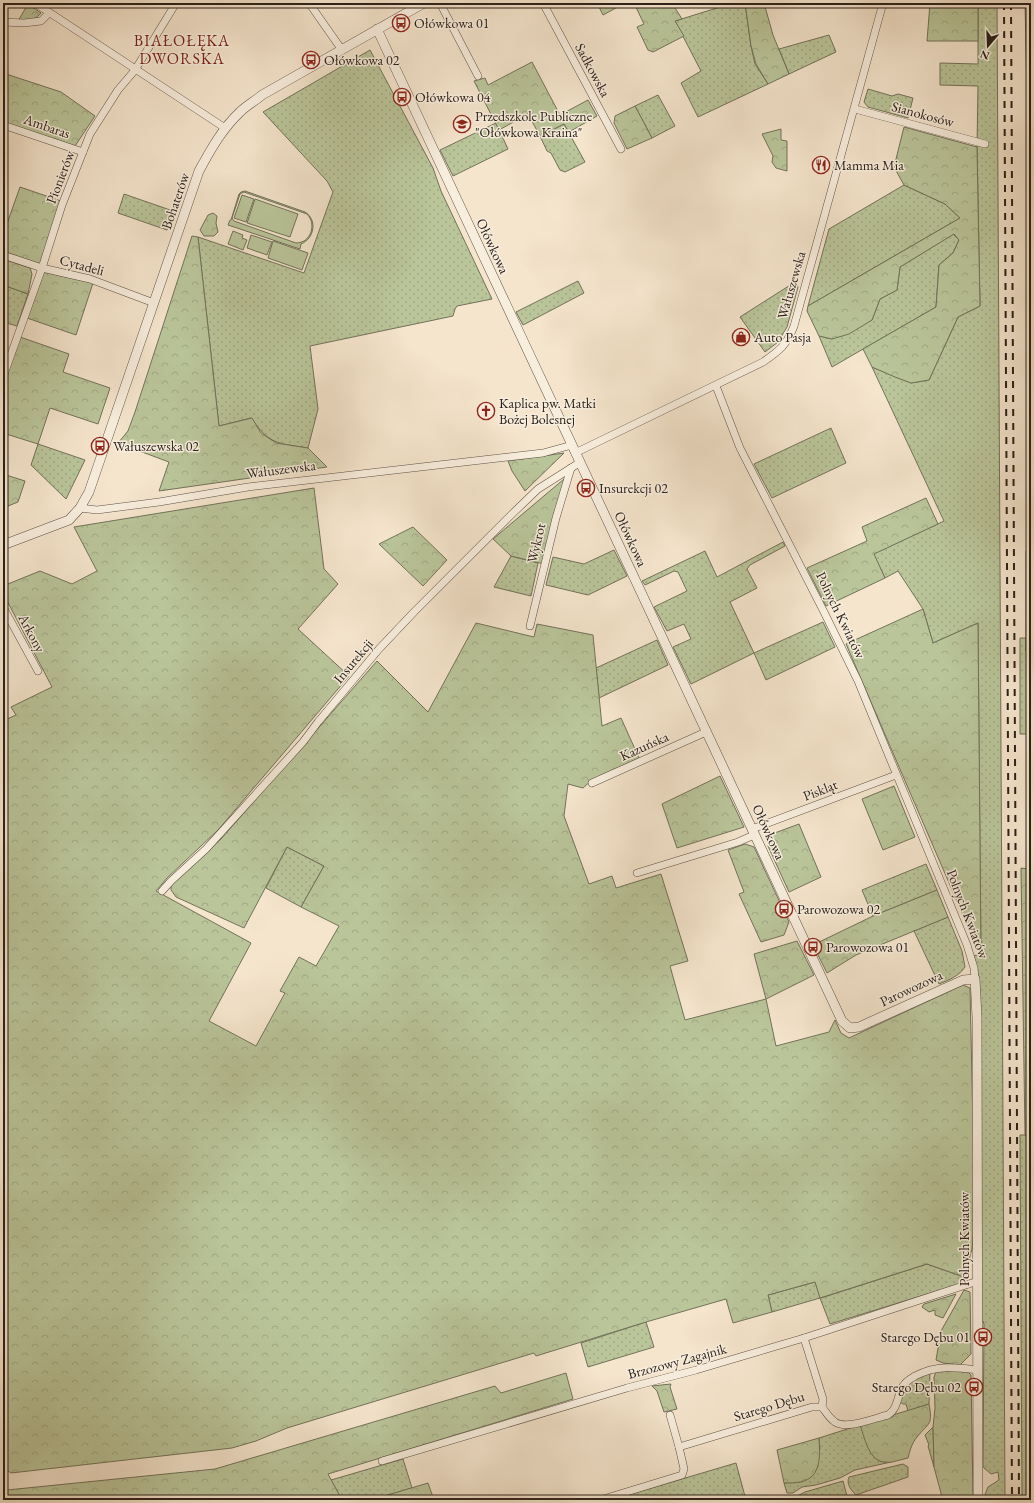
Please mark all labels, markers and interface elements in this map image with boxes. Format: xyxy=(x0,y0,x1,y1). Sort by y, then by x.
bus stop icon: Ołówkowa 01 xyxy=(391,13,411,33)
place label: Ołówkowa 01 xyxy=(414,14,489,32)
north arrow xyxy=(968,26,1008,66)
district label: BIAŁOŁĘKA DWORSKA xyxy=(134,30,230,69)
street label: Sadkowska xyxy=(571,40,615,101)
text: N xyxy=(978,47,991,64)
bus stop icon: Ołówkowa 02 xyxy=(301,50,321,70)
place label: Ołówkowa 02 xyxy=(324,51,400,69)
bus stop icon: Ołówkowa 04 xyxy=(392,87,412,107)
place label: Ołówkowa 04 xyxy=(415,88,491,106)
street label: Sianokosów xyxy=(890,97,957,131)
place label: Przedszkole Publiczne "Ołówkowa Kraina" xyxy=(475,107,593,141)
street label: Ambaras xyxy=(20,109,73,142)
school or university icon: Przedszkole Publiczne "Ołówkowa Kraina" xyxy=(452,114,472,134)
street label: Pionierów xyxy=(42,148,78,206)
restaurant icon: Mamma Mia xyxy=(811,155,831,175)
place label: Mamma Mia xyxy=(834,156,904,174)
street label: Bohaterów xyxy=(157,170,193,232)
street label: Ołówkowa xyxy=(472,215,514,277)
street label: Wałuszewska xyxy=(773,249,809,321)
street label: Cytadeli xyxy=(58,250,107,280)
shop icon: Auto Pasja xyxy=(731,327,751,347)
place label: Auto Pasja xyxy=(753,328,811,346)
place label: Kaplica pw. Matki Bożej Bolesnej xyxy=(499,394,596,428)
church icon: Kaplica pw. Matki Bożej Bolesnej xyxy=(476,401,496,421)
bus stop icon: Wałuszewska 02 xyxy=(90,436,110,456)
place label: Wałuszewska 02 xyxy=(113,437,199,455)
street label: Wałuszewska xyxy=(245,456,317,482)
bus stop icon: Insurekcji 02 xyxy=(576,478,596,498)
place label: Insurekcji 02 xyxy=(599,479,668,497)
street label: Ołówkowa xyxy=(610,508,652,570)
street label: Wykrot xyxy=(523,521,549,565)
street label: Polnych Kwiatów xyxy=(812,569,870,662)
street label: Arkony xyxy=(14,610,50,656)
street label: Insurekcji xyxy=(329,635,377,687)
street label: Kazuńska xyxy=(617,727,672,765)
street label: Piskląt xyxy=(800,775,840,805)
street label: Ołówkowa xyxy=(748,801,790,863)
street label: Polnych Kwiatów xyxy=(943,867,993,962)
bus stop icon: Parowozowa 02 xyxy=(774,899,794,919)
place label: Parowozowa 02 xyxy=(797,900,880,918)
bus stop icon: Parowozowa 01 xyxy=(803,937,823,957)
place label: Parowozowa 01 xyxy=(826,938,909,956)
street label: Parowozowa xyxy=(877,966,946,1010)
street label: Polnych Kwiatów xyxy=(955,1191,973,1286)
bus stop icon: Starego Dębu 01 xyxy=(973,1327,993,1347)
place label: Starego Dębu 01 xyxy=(881,1328,970,1346)
street label: Brzozowy Zagajnik xyxy=(626,1339,729,1383)
bus stop icon: Starego Dębu 02 xyxy=(964,1377,984,1397)
place label: Starego Dębu 02 xyxy=(872,1378,961,1396)
street label: Starego Dębu xyxy=(731,1387,807,1425)

